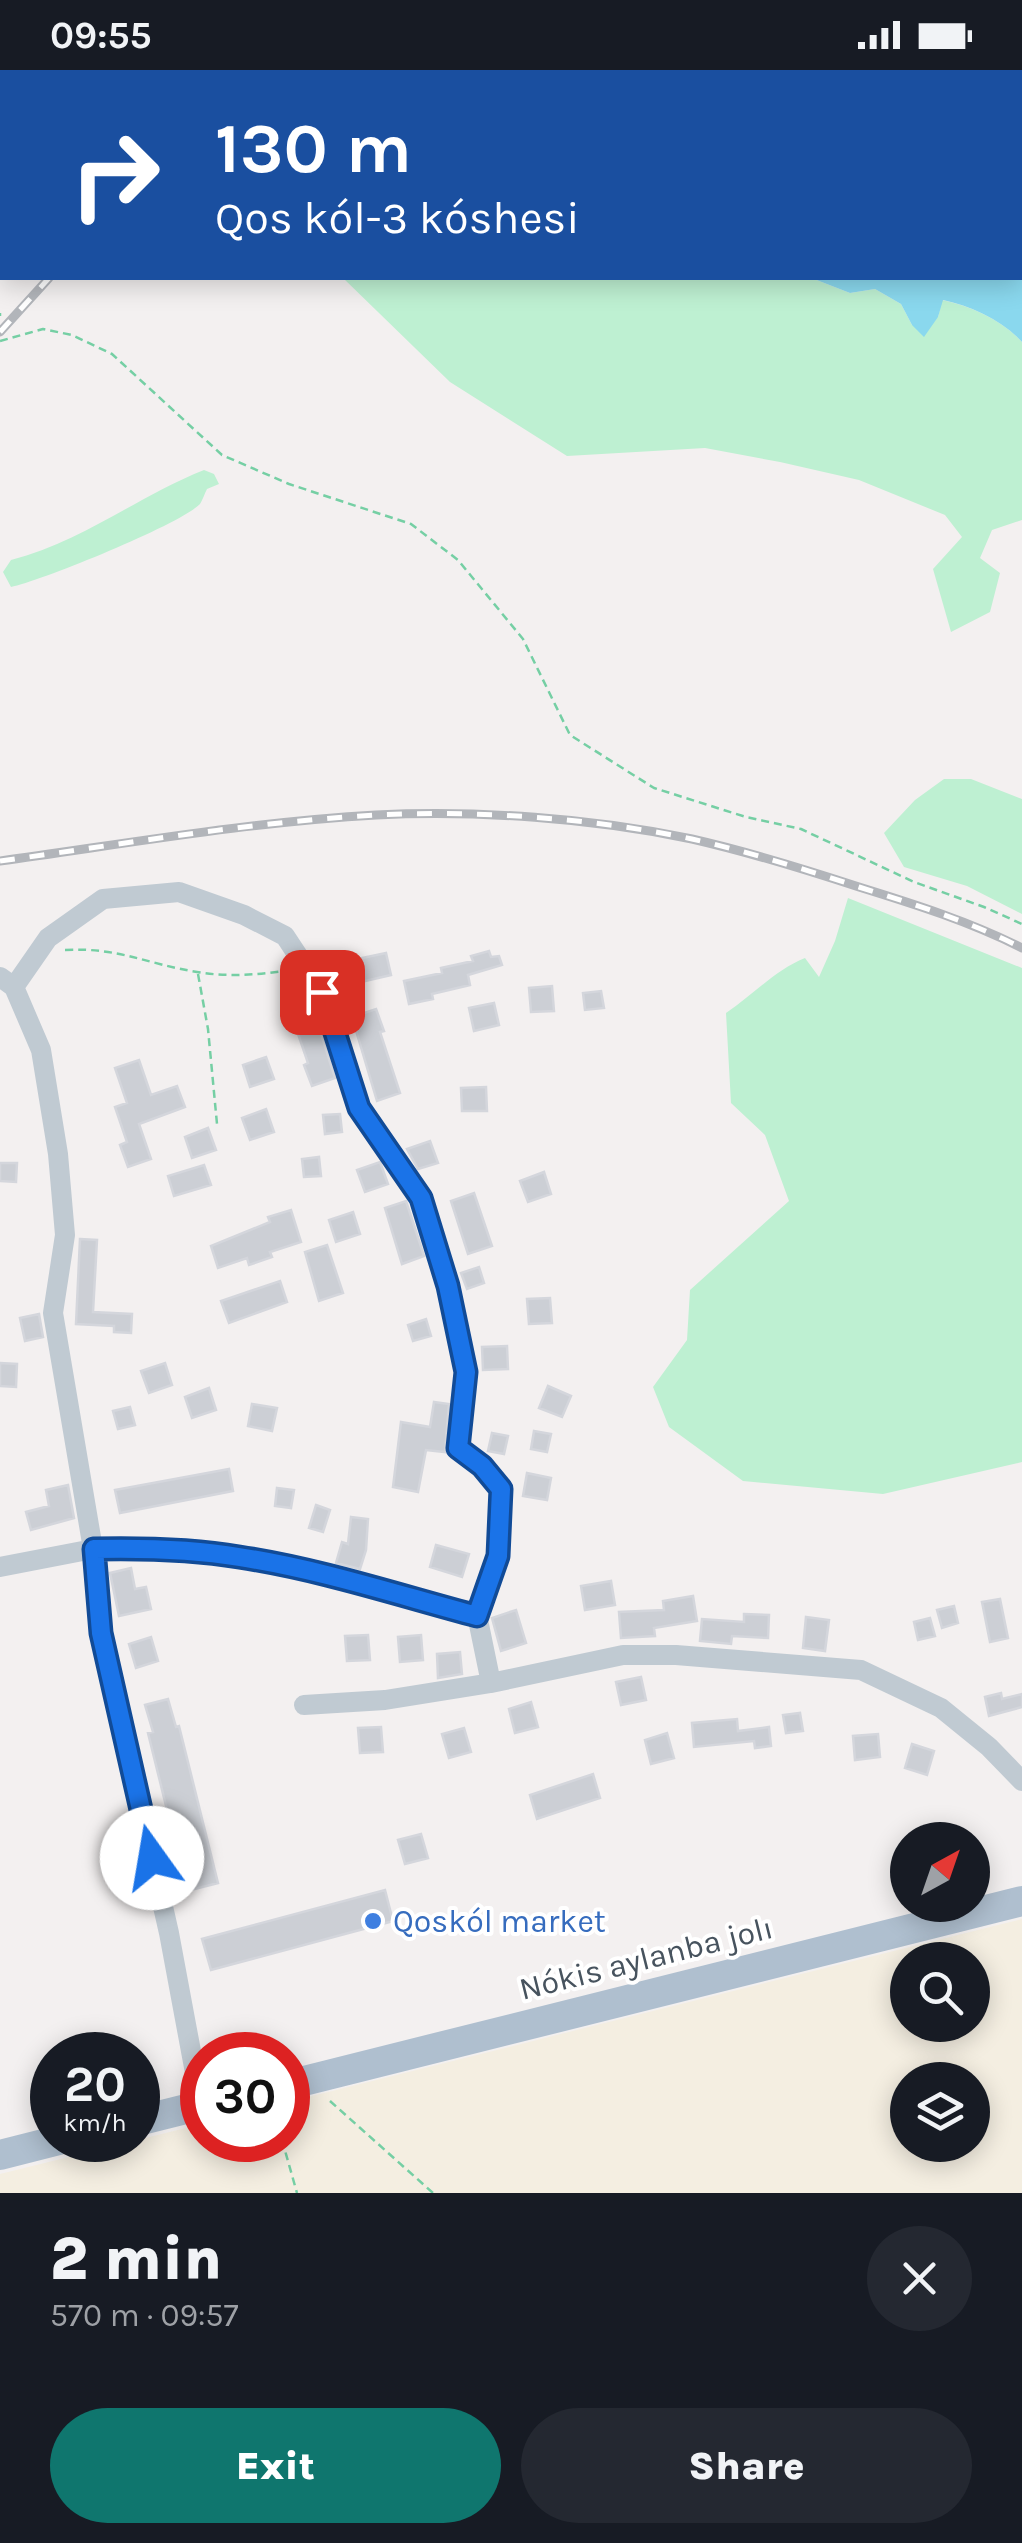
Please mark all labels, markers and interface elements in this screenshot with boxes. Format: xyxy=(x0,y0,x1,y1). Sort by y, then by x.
text: 09:55 xyxy=(50,13,152,58)
text: 130 m xyxy=(215,108,412,190)
icon: right xyxy=(50,110,180,240)
text: Qos kól-3 kóshesi xyxy=(215,192,580,244)
pin xyxy=(280,950,365,1035)
icon: arrive xyxy=(295,965,350,1020)
position arrow xyxy=(100,1806,204,1910)
north arrow xyxy=(890,1822,990,1922)
map controls xyxy=(890,1822,990,2162)
place label: Qoskól market xyxy=(393,1903,606,1940)
street label: Nókis aylanba jolı xyxy=(516,1909,777,2008)
marker: Qoskól market xyxy=(362,1910,384,1932)
button: search xyxy=(890,1942,990,2042)
speed limit sign: 30 xyxy=(180,2032,310,2162)
text: 20 xyxy=(64,2055,126,2114)
button: layers xyxy=(890,2062,990,2162)
text: km/h xyxy=(63,2108,127,2137)
text: 2 min xyxy=(50,2224,222,2294)
button: close xyxy=(867,2226,972,2331)
text: 570 m · 09:57 xyxy=(50,2297,239,2334)
button: Exit xyxy=(50,2408,501,2523)
button: Share xyxy=(521,2408,972,2523)

